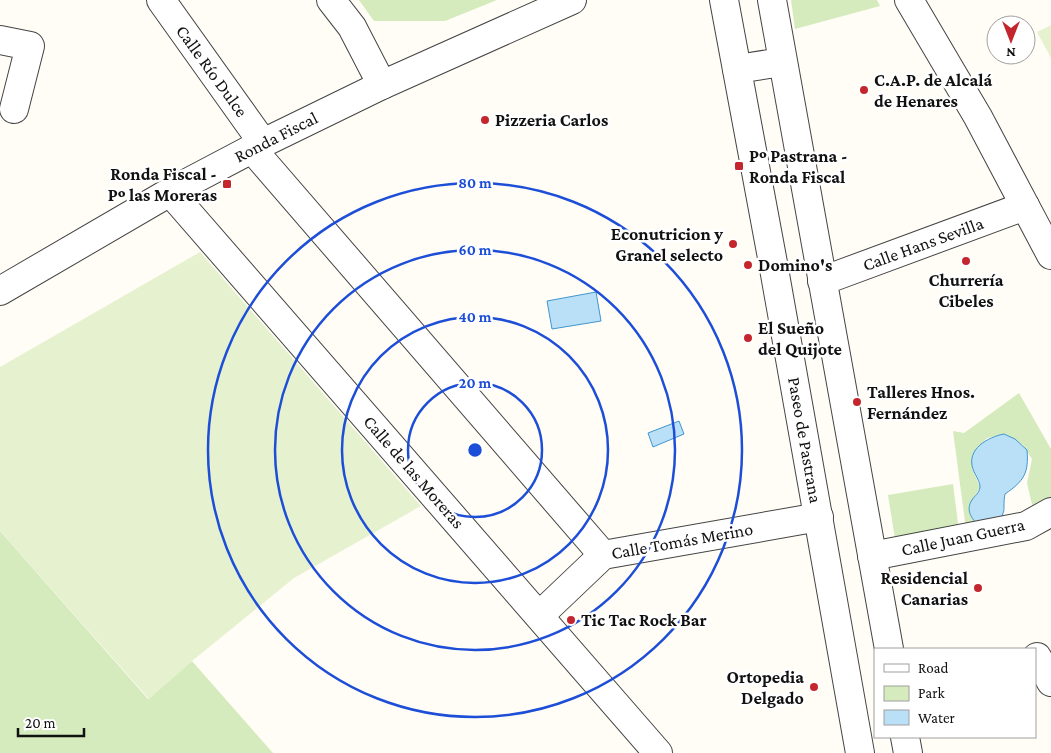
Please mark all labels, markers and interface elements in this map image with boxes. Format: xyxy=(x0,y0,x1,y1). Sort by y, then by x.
north arrow xyxy=(986,15,1036,65)
street label: Calle Río Dulce xyxy=(172,21,252,121)
text: N xyxy=(1006,45,1016,61)
place label: C.A.P. de Alcalá de Henares xyxy=(874,70,992,111)
marker: C.A.P. de Alcalá de Henares xyxy=(858,84,870,96)
street label: Ronda Fiscal xyxy=(231,107,321,166)
place label: Pizzeria Carlos xyxy=(495,110,608,130)
marker: Pizzeria Carlos xyxy=(479,114,491,126)
place label: Pº Pastrana - Ronda Fiscal xyxy=(749,146,848,187)
marker: Pº Pastrana - Ronda Fiscal xyxy=(733,160,745,172)
place label: Ronda Fiscal - Pº las Moreras xyxy=(108,164,217,205)
text: 80 m xyxy=(458,175,492,191)
marker: Ronda Fiscal - Pº las Moreras xyxy=(221,178,233,190)
street label: Calle Hans Sevilla xyxy=(860,213,986,275)
place label: Econutricion y Granel selecto xyxy=(611,224,723,265)
marker: Econutricion y Granel selecto xyxy=(727,238,739,250)
text: 60 m xyxy=(459,242,492,258)
place label: Domino's xyxy=(758,255,832,275)
marker: Churrería Cibeles xyxy=(960,255,972,267)
marker: Domino's xyxy=(742,259,754,271)
place label: Churrería Cibeles xyxy=(929,270,1004,311)
text: 40 m xyxy=(459,309,492,325)
place label: El Sueño del Quijote xyxy=(758,318,842,360)
marker: El Sueño del Quijote xyxy=(742,332,754,344)
text: 20 m xyxy=(459,375,491,391)
street label: Paseo de Pastrana xyxy=(784,375,826,505)
place label: Talleres Hnos. Fernández xyxy=(867,382,975,423)
marker: Talleres Hnos. Fernández xyxy=(851,396,863,408)
street label: Calle de las Moreras xyxy=(360,411,468,533)
centre of rings xyxy=(466,441,484,459)
street label: Calle Juan Guerra xyxy=(900,514,1026,560)
street label: Calle Tomás Merino xyxy=(610,519,754,563)
place label: Residencial Canarias xyxy=(881,568,968,609)
marker: Residencial Canarias xyxy=(972,582,984,594)
place label: Tic Tac Rock Bar xyxy=(581,610,707,630)
marker: Tic Tac Rock Bar xyxy=(565,614,577,626)
legend xyxy=(874,648,1036,738)
text: Road xyxy=(918,660,949,676)
place label: Ortopedia Delgado xyxy=(727,667,804,708)
marker: Ortopedia Delgado xyxy=(808,681,820,693)
text: Park xyxy=(918,685,945,701)
scale bar xyxy=(18,706,84,738)
text: Water xyxy=(918,710,955,726)
text: 20 m xyxy=(25,715,56,731)

